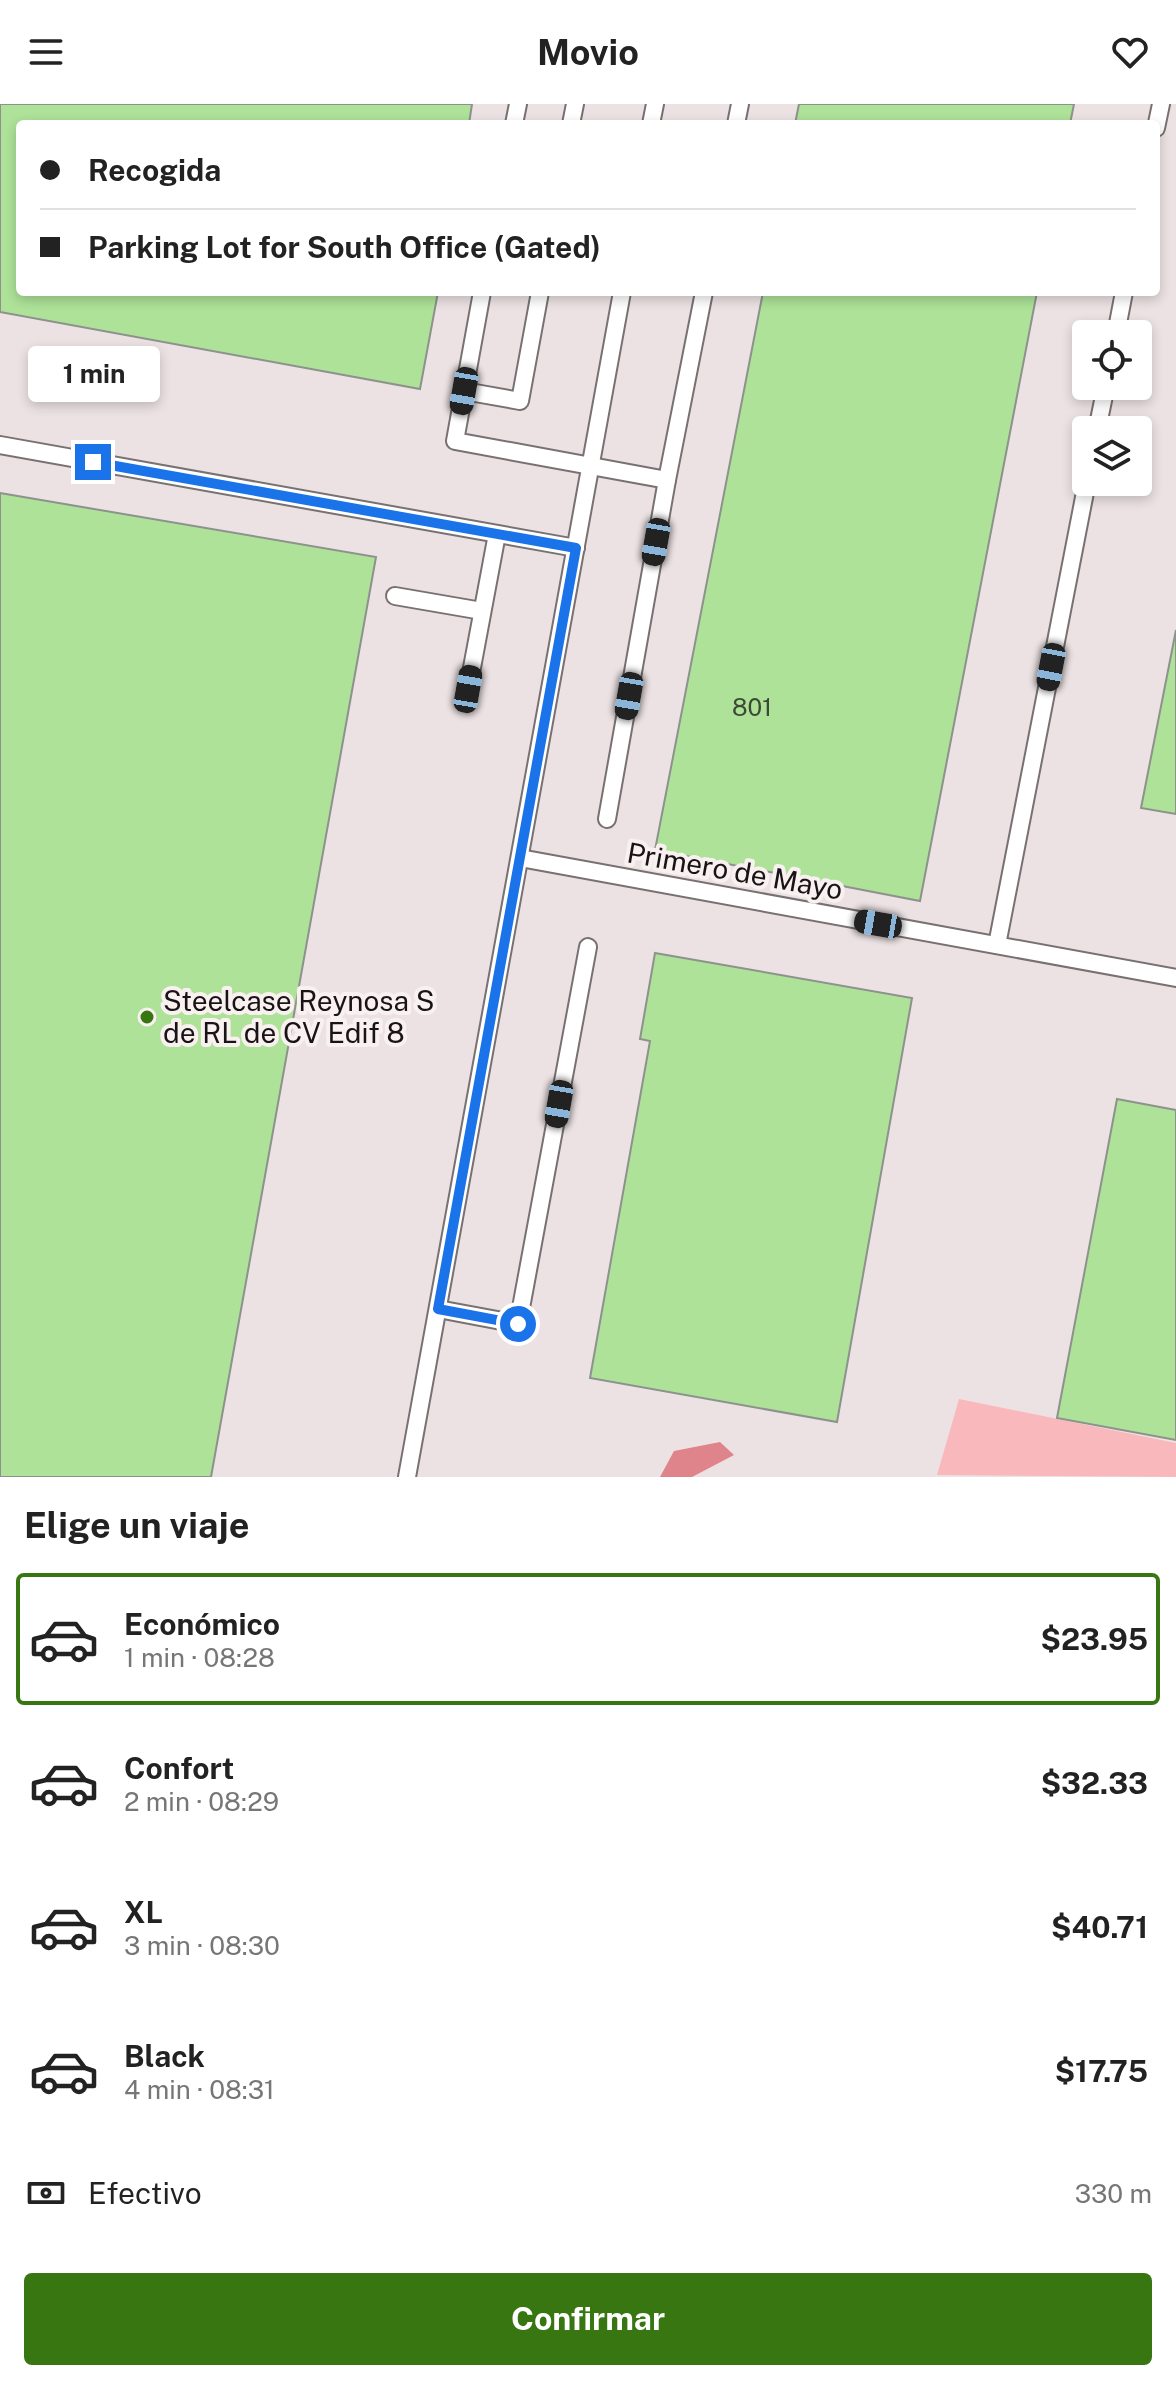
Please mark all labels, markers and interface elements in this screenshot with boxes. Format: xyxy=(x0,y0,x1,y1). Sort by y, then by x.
icon: menu xyxy=(24,30,68,74)
icon: heart xyxy=(1108,30,1152,74)
text: Movio xyxy=(537,31,639,73)
text: Recogida xyxy=(88,152,221,188)
text: Parking Lot for South Office (Gated) xyxy=(88,229,601,265)
map controls xyxy=(1072,320,1152,496)
button: locate xyxy=(1072,320,1152,400)
callout: 1 min xyxy=(27,346,159,402)
text: 1 min xyxy=(63,358,125,389)
car xyxy=(448,365,480,417)
button: layers xyxy=(1072,416,1152,496)
route end xyxy=(75,444,111,480)
car xyxy=(640,516,672,568)
car xyxy=(1035,641,1067,693)
car xyxy=(452,663,484,715)
car xyxy=(613,670,645,722)
house number: 801 xyxy=(732,693,772,721)
street label: Primero de Mayo xyxy=(625,835,845,906)
car xyxy=(852,908,904,940)
place label: Steelcase Reynosa S de RL de CV Edif 8 xyxy=(163,984,435,1049)
marker: Steelcase Reynosa S de RL de CV Edif 8 xyxy=(138,1008,156,1026)
car xyxy=(543,1078,575,1130)
route start xyxy=(500,1306,536,1342)
text: Elige un viaje xyxy=(24,1504,249,1546)
icon: car xyxy=(28,1603,100,1675)
text: Económico xyxy=(124,1606,280,1642)
text: $23.95 xyxy=(1040,1621,1148,1657)
text: 1 min · 08:28 xyxy=(124,1642,275,1673)
icon: car xyxy=(28,1747,100,1819)
text: Confort xyxy=(124,1750,234,1786)
text: $32.33 xyxy=(1041,1765,1148,1801)
text: 2 min · 08:29 xyxy=(124,1786,279,1817)
icon: car xyxy=(28,1891,100,1963)
text: XL xyxy=(124,1894,163,1930)
text: $40.71 xyxy=(1051,1909,1148,1945)
text: 3 min · 08:30 xyxy=(124,1930,280,1961)
icon: car xyxy=(28,2035,100,2107)
text: Black xyxy=(124,2038,205,2074)
text: $17.75 xyxy=(1055,2053,1148,2089)
text: 4 min · 08:31 xyxy=(124,2074,275,2105)
icon: cash xyxy=(24,2171,68,2215)
text: Efectivo xyxy=(88,2175,202,2211)
text: 330 m xyxy=(1075,2178,1152,2209)
button: Confirmar xyxy=(24,2273,1152,2365)

